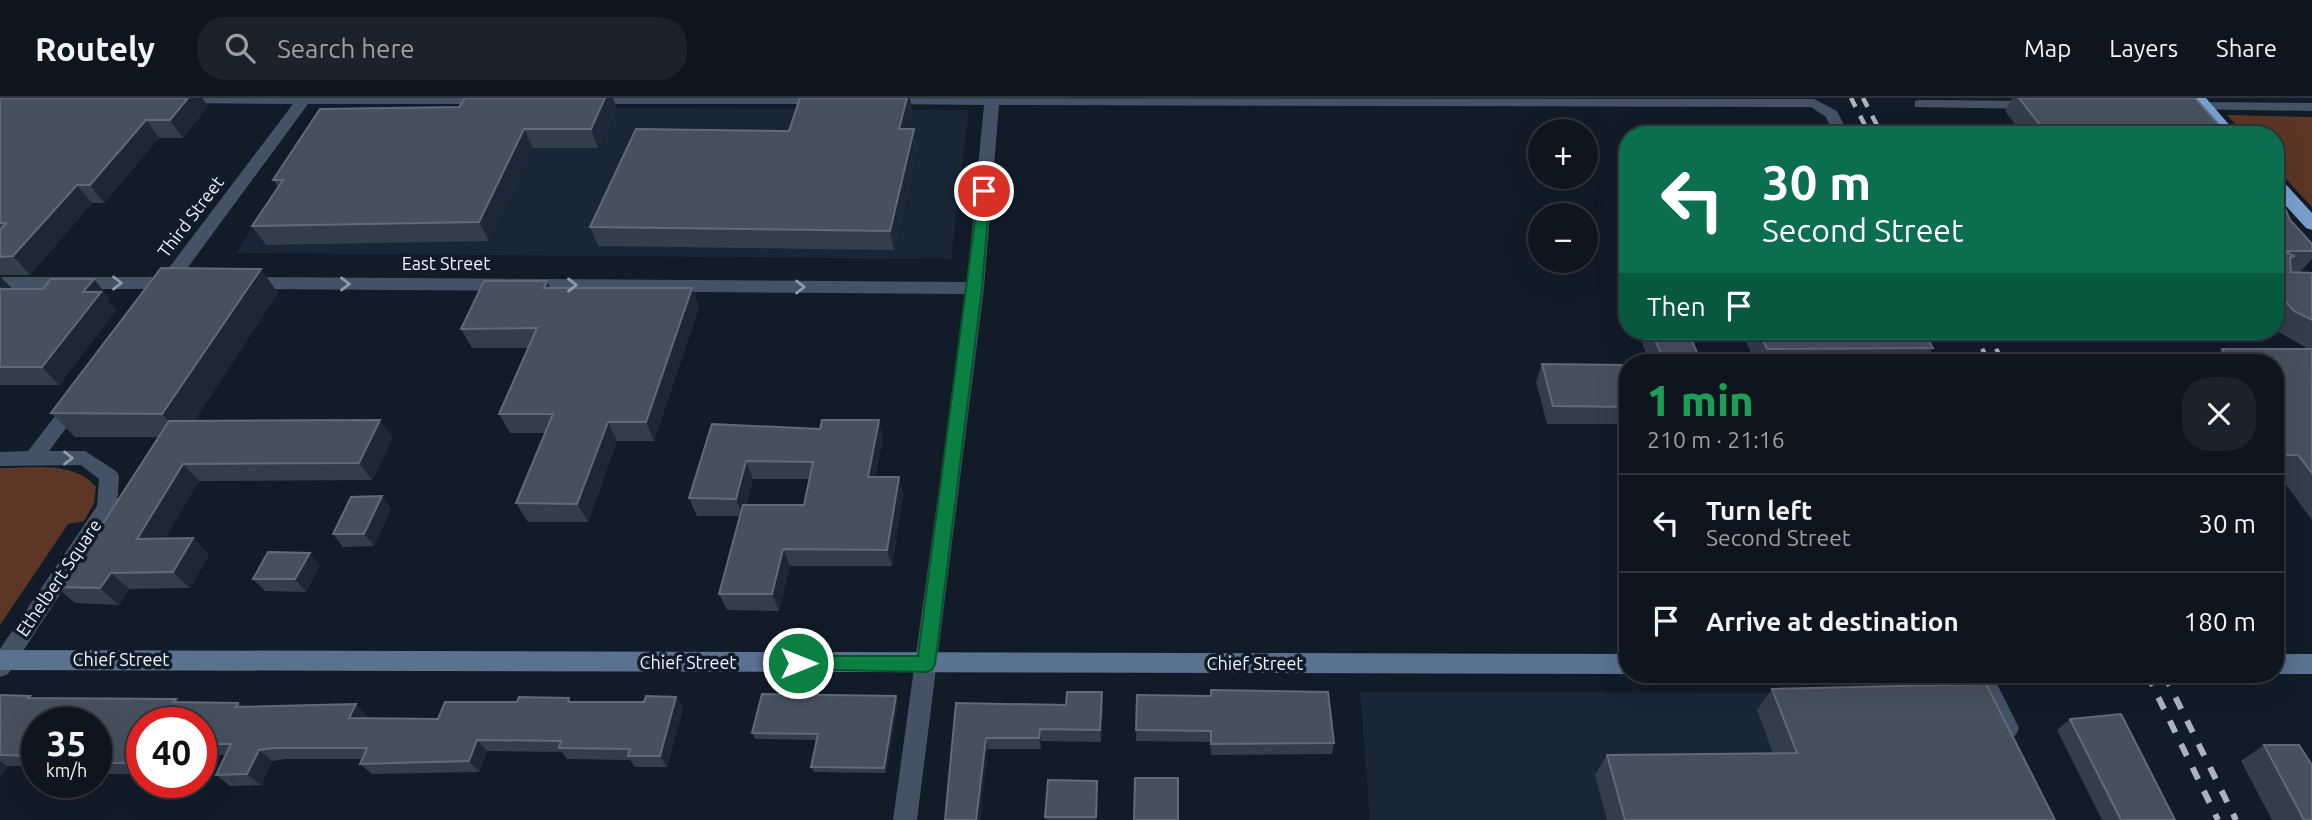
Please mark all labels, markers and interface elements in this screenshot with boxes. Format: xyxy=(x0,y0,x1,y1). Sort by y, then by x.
search box xyxy=(197,17,687,80)
icon: search xyxy=(221,29,259,67)
text: Routely xyxy=(35,30,155,67)
text: Search here xyxy=(277,34,415,63)
text: Map xyxy=(2024,35,2071,62)
text: Layers xyxy=(2109,35,2178,62)
text: Share xyxy=(2216,35,2277,62)
map controls xyxy=(1528,119,1598,273)
button: + xyxy=(1528,119,1598,189)
icon: left xyxy=(1647,154,1738,245)
text: 30 m xyxy=(1762,154,1871,209)
pin xyxy=(954,161,1014,221)
street label: Third Street xyxy=(153,172,227,261)
icon: arrive xyxy=(965,172,1003,210)
button: − xyxy=(1528,203,1598,273)
text: Second Street xyxy=(1762,212,1964,248)
street label: East Street xyxy=(402,253,490,273)
one-way arrow xyxy=(112,275,123,291)
one-way arrow xyxy=(340,276,350,292)
one-way arrow xyxy=(567,277,578,293)
one-way arrow xyxy=(795,279,805,295)
icon: arrive xyxy=(1720,287,1758,325)
text: Then xyxy=(1647,292,1706,321)
text: 1 min xyxy=(1647,377,1754,424)
button: close xyxy=(2182,377,2256,451)
text: 210 m · 21:16 xyxy=(1647,427,1785,452)
one-way arrow xyxy=(63,450,74,466)
text: Turn left xyxy=(1706,496,1812,525)
icon: left xyxy=(1647,504,1685,542)
text: 30 m xyxy=(2198,509,2256,538)
street label: Ethelbert Square xyxy=(12,515,105,640)
text: Second Street xyxy=(1706,525,1851,550)
icon: arrive xyxy=(1647,602,1685,640)
text: Arrive at destination xyxy=(1706,607,1959,636)
text: 180 m xyxy=(2184,607,2256,636)
position arrow xyxy=(761,626,835,700)
street label: Chief Street xyxy=(73,649,169,669)
street label: Chief Street xyxy=(640,652,736,672)
street label: Chief Street xyxy=(1207,653,1303,673)
speed limit sign: 40 xyxy=(126,707,217,798)
text: 35 xyxy=(47,723,86,763)
text: km/h xyxy=(46,760,87,780)

